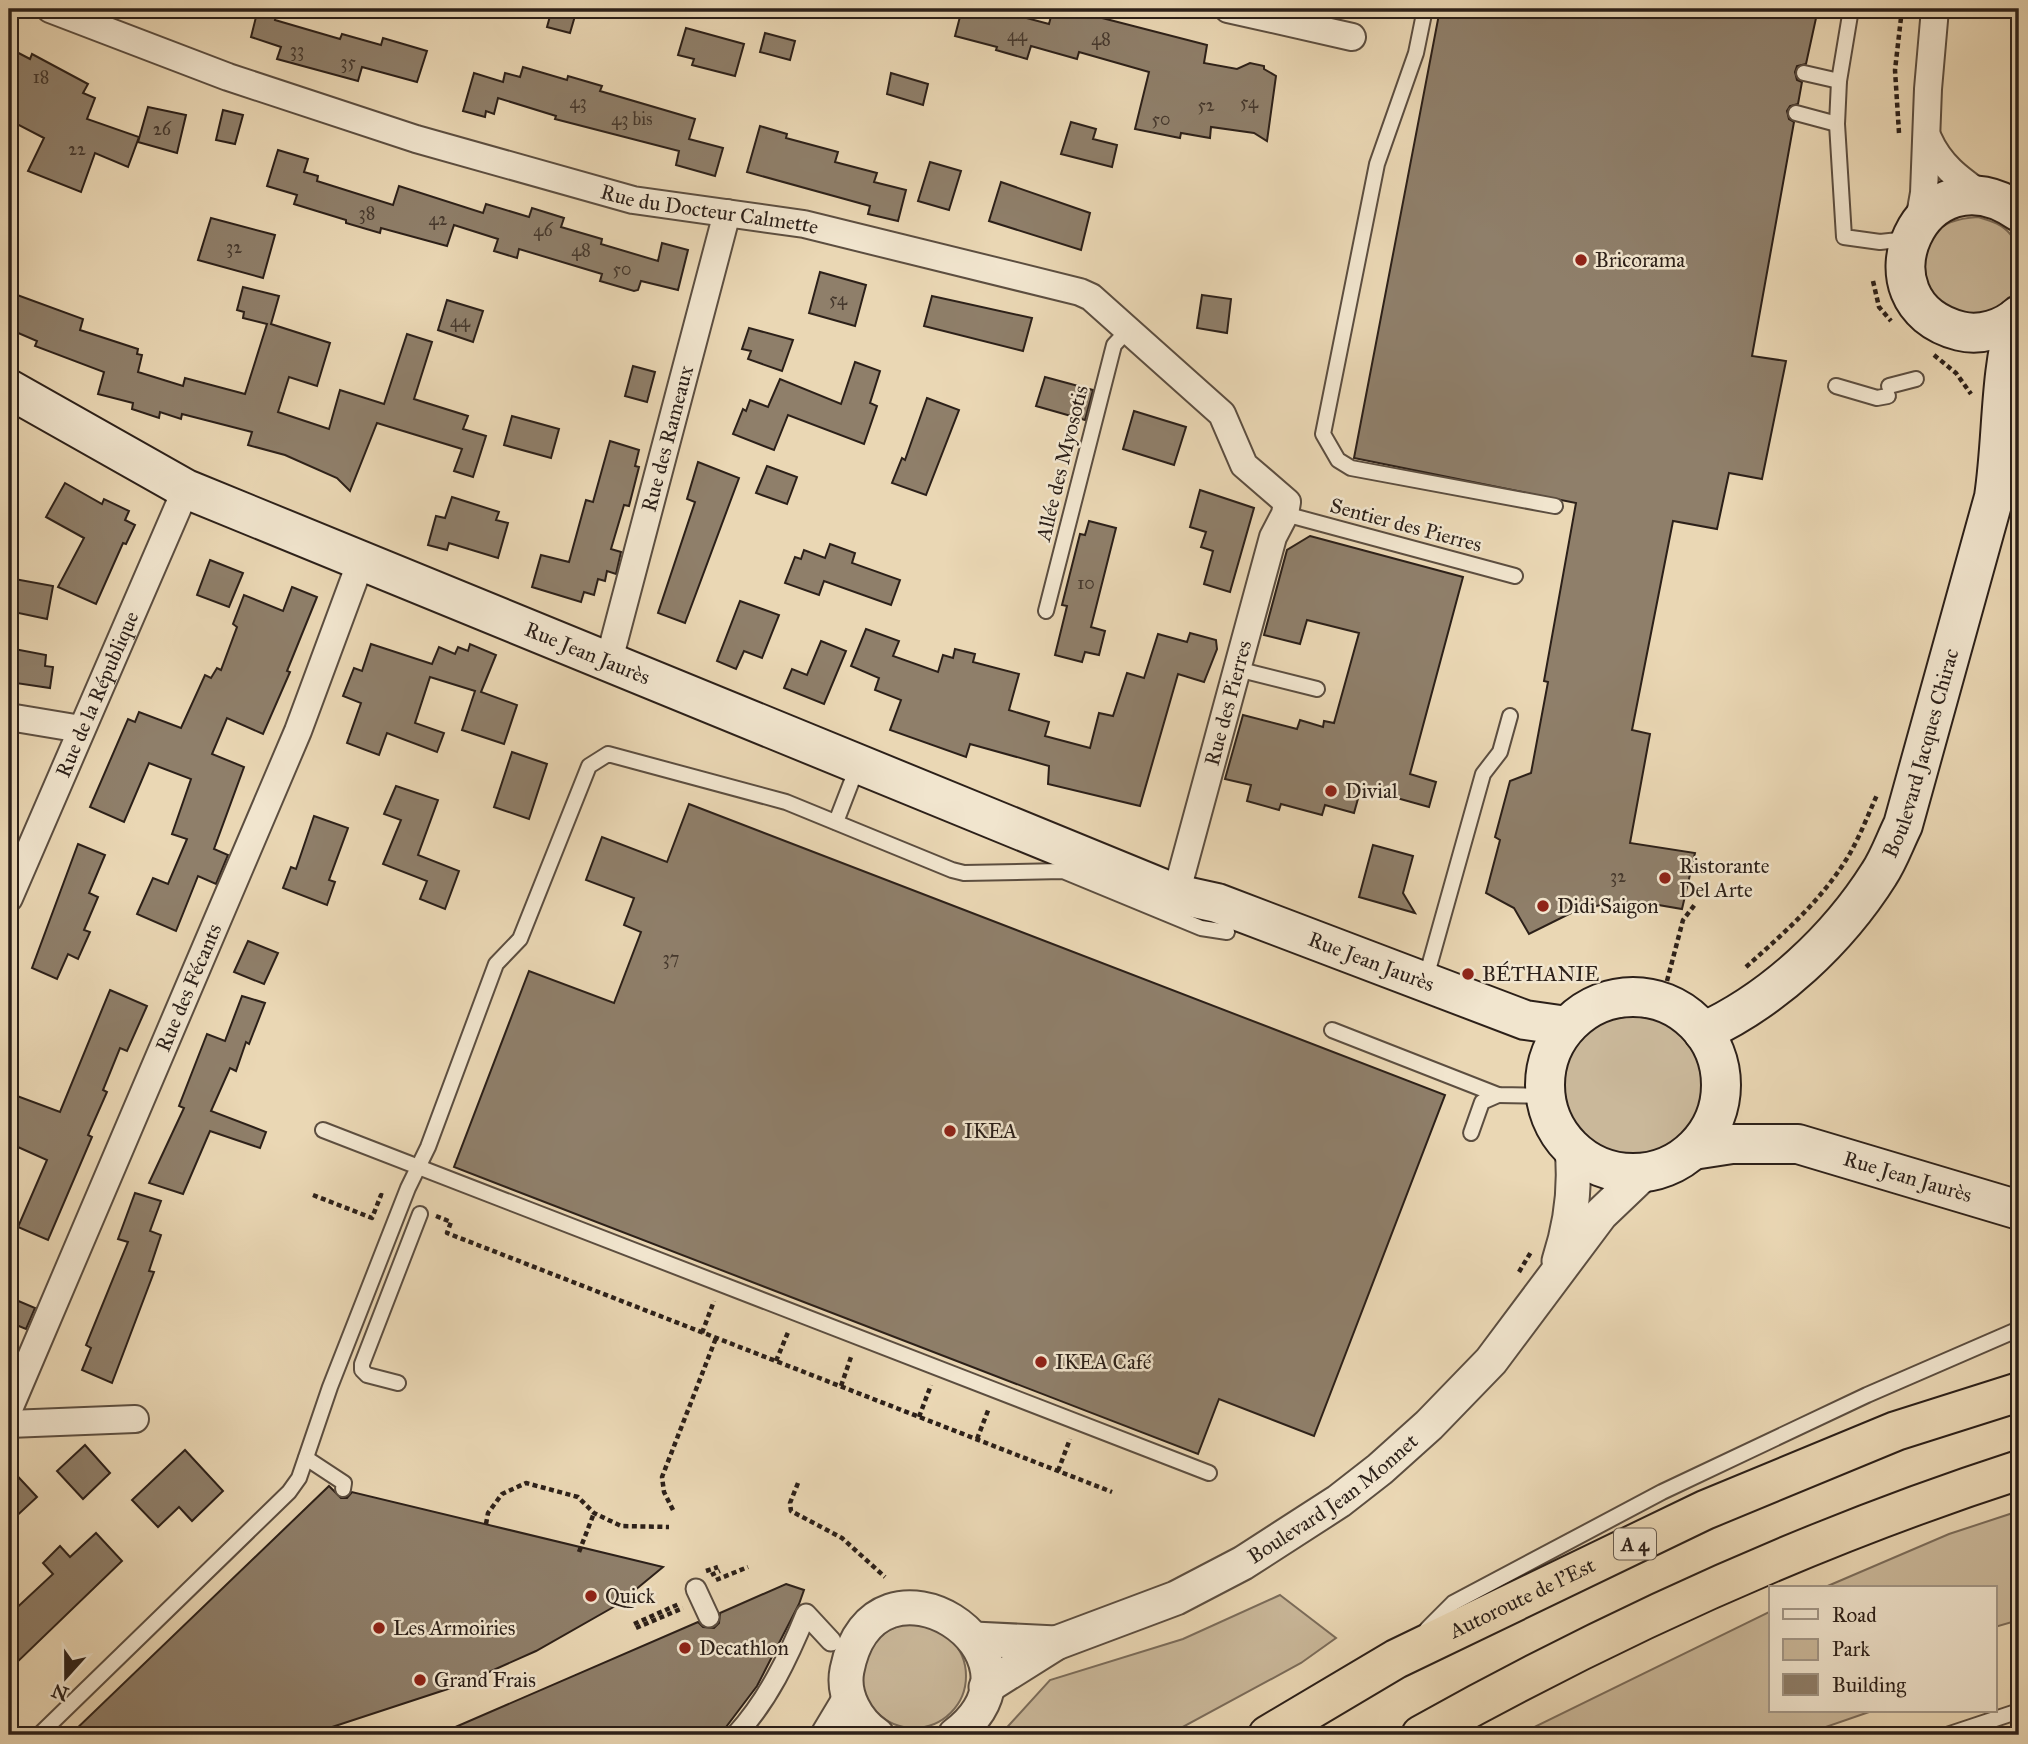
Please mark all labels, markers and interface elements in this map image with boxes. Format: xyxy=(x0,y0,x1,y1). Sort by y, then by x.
house number: 44 xyxy=(1007,24,1028,46)
house number: 48 xyxy=(1091,28,1111,50)
house number: 33 xyxy=(290,39,304,61)
house number: 35 xyxy=(340,51,356,73)
house number: 18 xyxy=(33,66,49,88)
house number: 43 xyxy=(569,91,587,113)
house number: 54 xyxy=(1240,91,1259,113)
house number: 52 xyxy=(1197,94,1215,116)
house number: 43 bis xyxy=(611,108,653,130)
house number: 50 xyxy=(1152,108,1170,130)
house number: 26 xyxy=(153,118,172,140)
house number: 22 xyxy=(68,138,86,160)
street label: Rue du Docteur Calmette xyxy=(598,179,821,240)
house number: 38 xyxy=(359,202,375,224)
house number: 42 xyxy=(429,208,448,230)
house number: 46 xyxy=(533,219,553,241)
house number: 32 xyxy=(226,236,242,258)
house number: 48 xyxy=(571,239,591,261)
place label: Bricorama xyxy=(1595,247,1685,273)
marker: Bricorama xyxy=(1573,252,1589,268)
house number: 50 xyxy=(613,258,631,280)
house number: 54 xyxy=(829,288,848,310)
house number: 44 xyxy=(450,310,471,332)
street label: Rue des Rameaux xyxy=(636,362,699,515)
street label: Allée des Myosotis xyxy=(1030,382,1094,545)
street label: Sentier des Pierres xyxy=(1327,492,1485,558)
house number: 10 xyxy=(1077,572,1095,594)
street label: Rue de la République xyxy=(50,607,145,781)
street label: Rue Jean Jaurès xyxy=(521,616,654,690)
street label: Rue des Pierres xyxy=(1199,637,1257,769)
street label: Boulevard Jacques Chirac xyxy=(1877,646,1964,862)
place label: Divial xyxy=(1345,778,1398,804)
marker: Divial xyxy=(1323,783,1339,799)
place label: Ristorante Del Arte xyxy=(1679,853,1770,903)
house number: 32 xyxy=(1610,865,1626,887)
marker: Ristorante Del Arte xyxy=(1657,870,1673,886)
place label: Didi Saigon xyxy=(1557,893,1659,919)
marker: Didi Saigon xyxy=(1535,898,1551,914)
street label: Rue des Fécants xyxy=(150,920,227,1056)
street label: Rue Jean Jaurès xyxy=(1305,926,1438,997)
house number: 37 xyxy=(663,947,679,969)
place label: BÉTHANIE xyxy=(1482,960,1599,987)
marker: BÉTHANIE xyxy=(1460,966,1476,982)
place label: IKEA xyxy=(964,1118,1017,1144)
marker: IKEA xyxy=(942,1123,958,1139)
street label: Rue Jean Jaurès xyxy=(1840,1145,1975,1208)
place label: IKEA Café xyxy=(1055,1349,1152,1375)
marker: IKEA Café xyxy=(1033,1354,1049,1370)
street label: Boulevard Jean Monnet xyxy=(1243,1428,1424,1569)
road number: A 4 xyxy=(1614,1528,1656,1560)
street label: Autoroute de l’Est xyxy=(1444,1552,1600,1645)
place label: Quick xyxy=(605,1583,656,1609)
legend xyxy=(1769,1586,1996,1712)
marker: Quick xyxy=(583,1588,599,1604)
text: Road xyxy=(1832,1602,1877,1628)
place label: Les Armoiries xyxy=(393,1615,516,1641)
marker: Les Armoiries xyxy=(371,1620,387,1636)
place label: Decathlon xyxy=(699,1635,789,1661)
text: Park xyxy=(1832,1636,1870,1662)
marker: Decathlon xyxy=(677,1640,693,1656)
north arrow xyxy=(32,1642,102,1712)
place label: Grand Frais xyxy=(434,1667,536,1693)
marker: Grand Frais xyxy=(412,1672,428,1688)
text: Building xyxy=(1832,1672,1906,1698)
text: N xyxy=(48,1679,72,1706)

